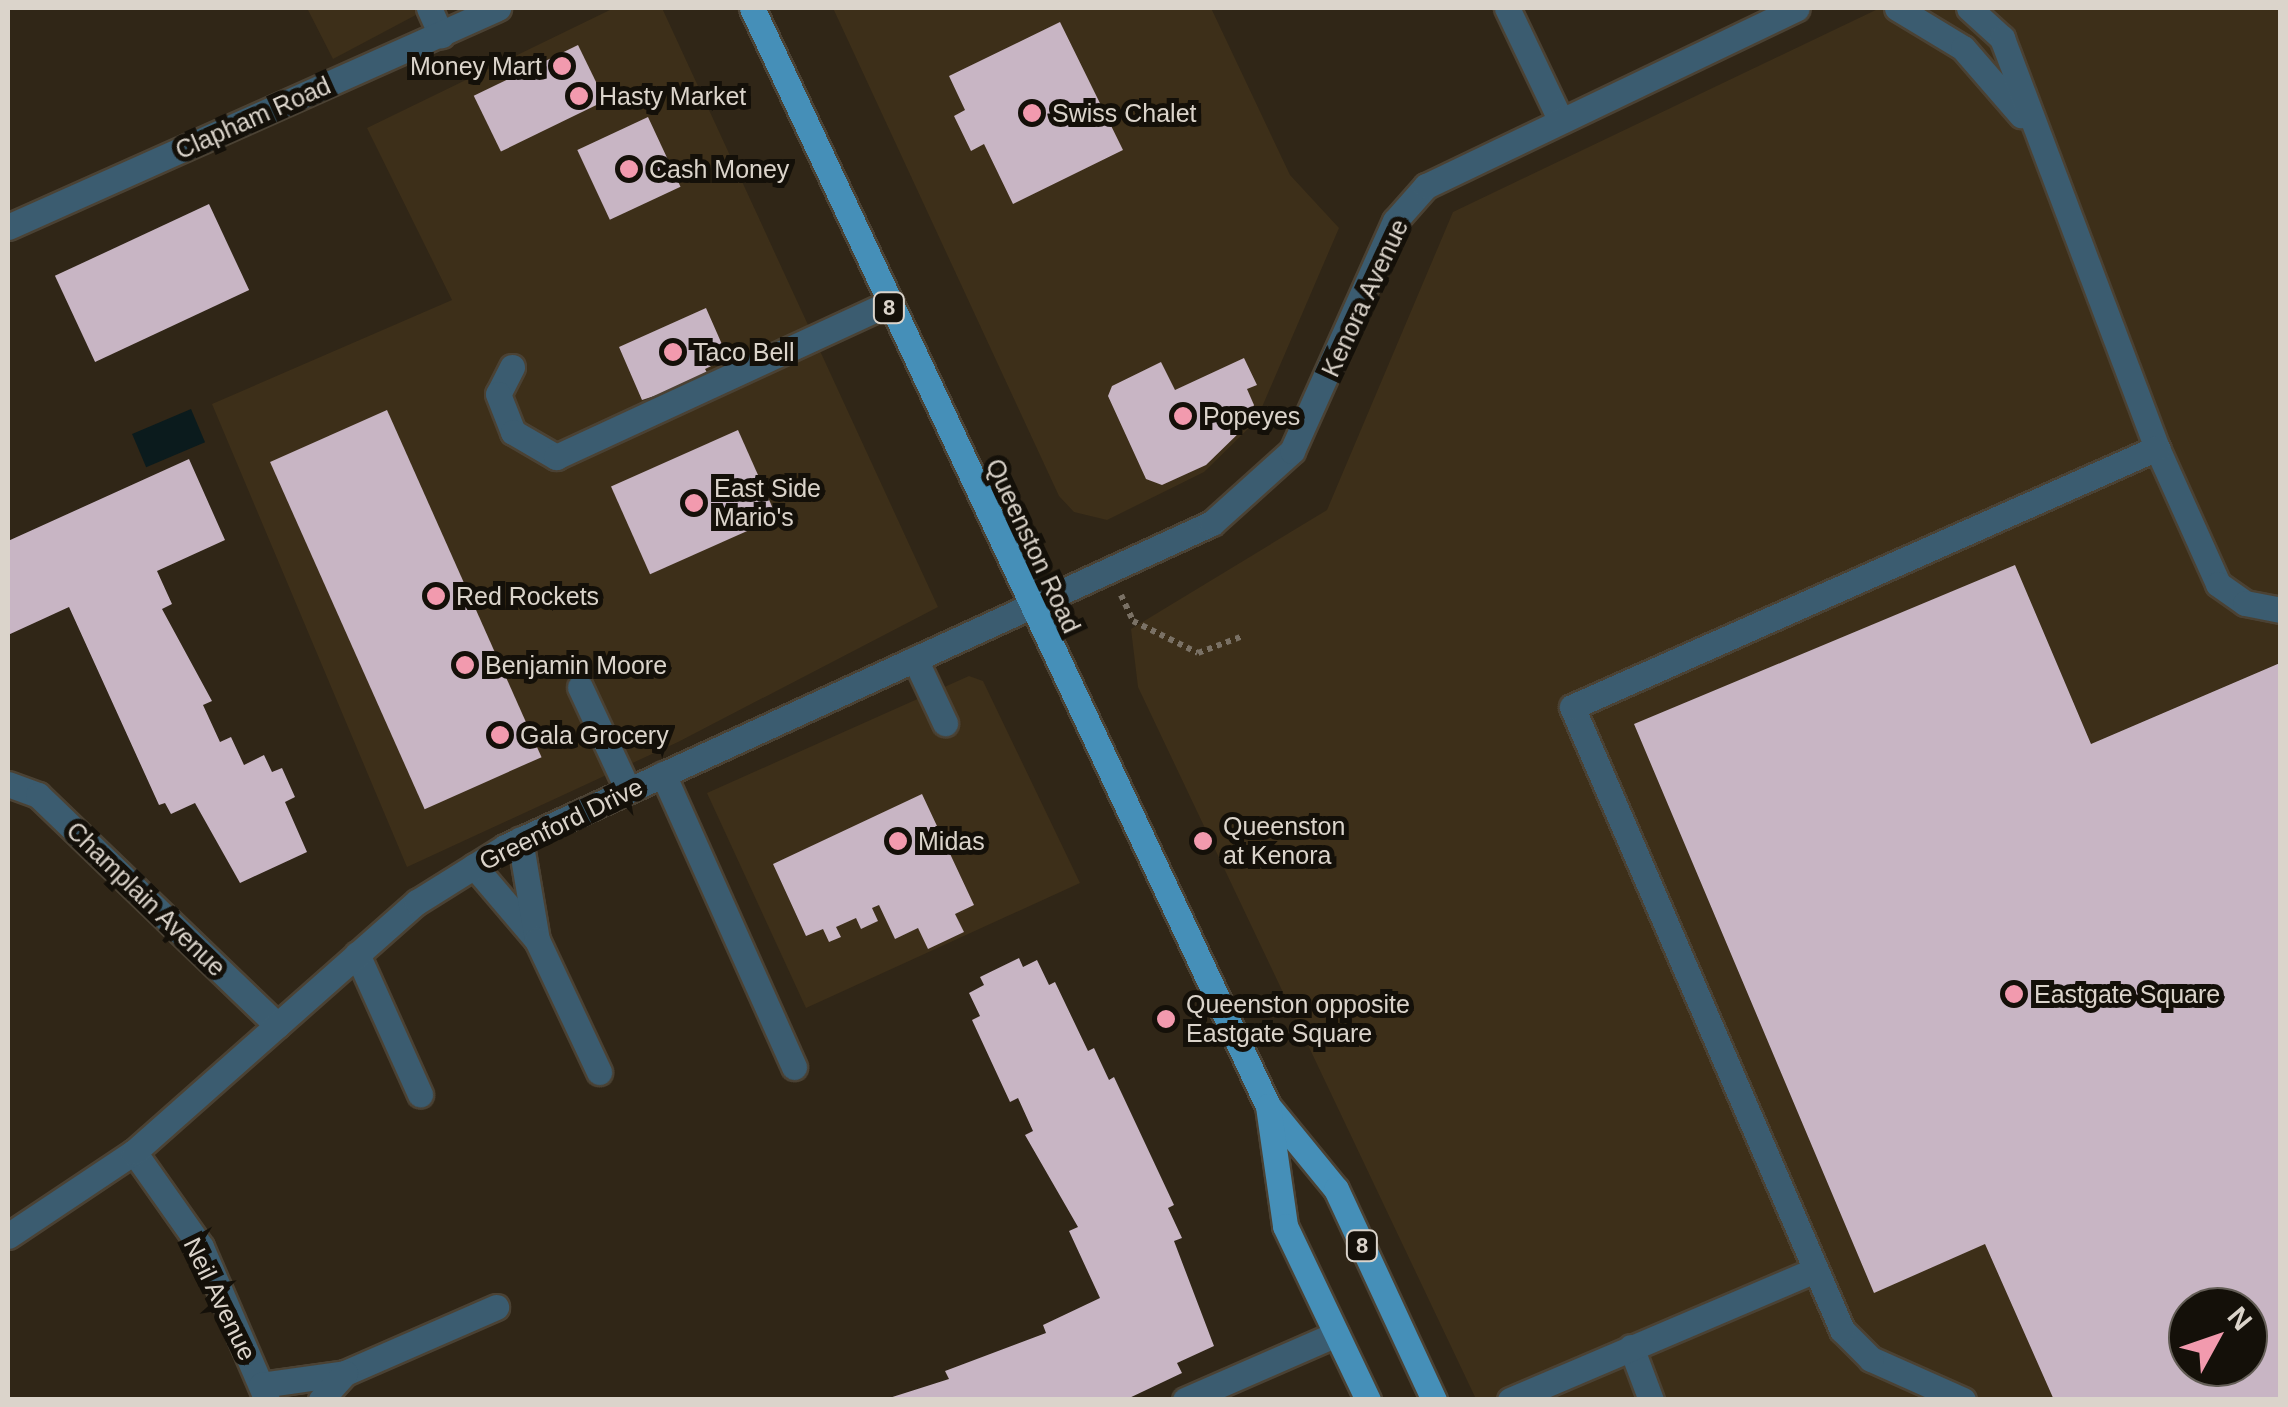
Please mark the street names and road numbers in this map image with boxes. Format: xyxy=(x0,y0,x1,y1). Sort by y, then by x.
street label: Clapham Road xyxy=(171,70,335,166)
street label: Kenora Avenue xyxy=(1315,214,1415,382)
road number: 8 xyxy=(872,291,906,325)
street label: Queenston Road xyxy=(979,454,1087,638)
street label: Greenford Drive xyxy=(475,772,647,876)
street label: Champlain Avenue xyxy=(60,815,232,983)
road number: 8 xyxy=(1344,1229,1380,1263)
street label: Neil Avenue xyxy=(177,1232,263,1366)

